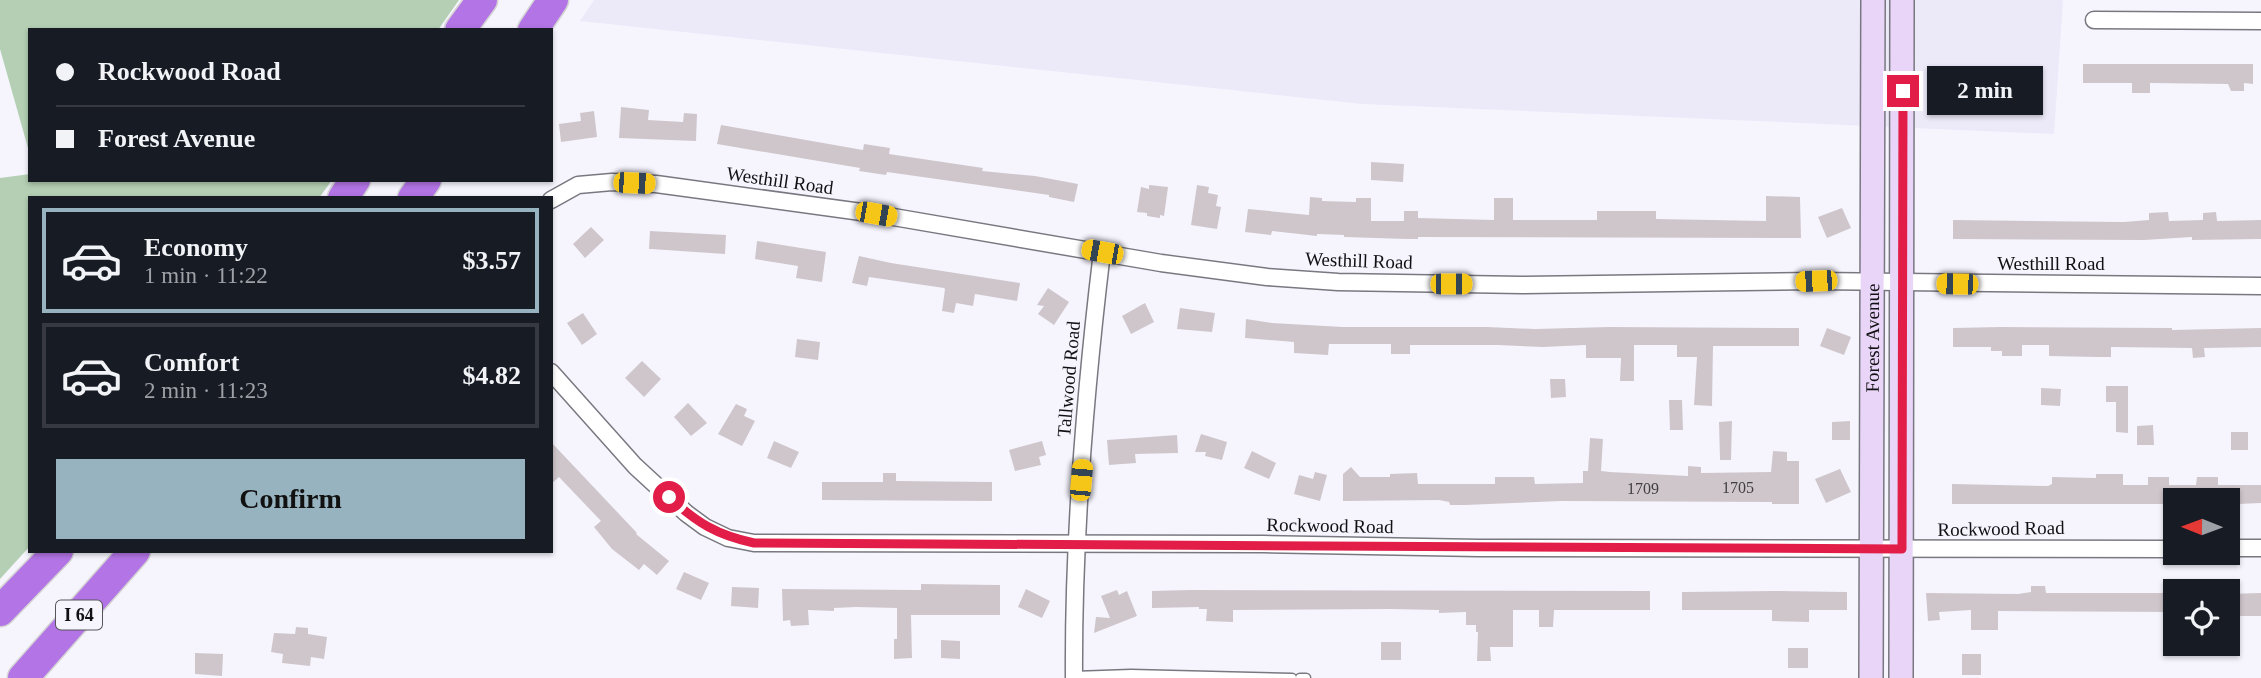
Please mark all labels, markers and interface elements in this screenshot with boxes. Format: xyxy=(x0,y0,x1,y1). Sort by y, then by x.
text: Rockwood Road xyxy=(98,57,281,86)
callout: 2 min xyxy=(1927,66,2043,116)
route end xyxy=(1887,75,1919,107)
text: 2 min xyxy=(1957,78,2013,103)
text: Forest Avenue xyxy=(98,124,255,153)
street label: Westhill Road xyxy=(725,163,835,198)
car xyxy=(613,172,656,194)
car xyxy=(854,200,899,228)
icon: car xyxy=(60,229,123,292)
text: Economy xyxy=(144,233,248,262)
car xyxy=(1080,238,1125,266)
text: $3.57 xyxy=(463,246,521,275)
street label: Westhill Road xyxy=(1305,248,1414,273)
street label: Westhill Road xyxy=(1997,253,2105,274)
text: 1 min · 11:22 xyxy=(144,263,268,288)
car xyxy=(1795,270,1838,292)
car xyxy=(1936,273,1979,295)
car xyxy=(1431,274,1473,295)
street label: Forest Avenue xyxy=(1862,284,1883,392)
street label: Tallwood Road xyxy=(1053,320,1084,438)
icon: car xyxy=(60,344,123,407)
text: Comfort xyxy=(144,348,239,377)
text: $4.82 xyxy=(463,361,521,390)
text: 2 min · 11:23 xyxy=(144,378,268,403)
car xyxy=(1069,458,1094,502)
button: Confirm xyxy=(56,459,525,539)
house number: 1705 xyxy=(1722,479,1754,496)
house number: 1709 xyxy=(1627,480,1659,497)
route start xyxy=(653,481,685,513)
north arrow xyxy=(2163,488,2240,565)
map controls xyxy=(2163,488,2240,656)
street label: Rockwood Road xyxy=(1266,514,1394,537)
street label: Rockwood Road xyxy=(1937,517,2065,540)
button: locate xyxy=(2163,579,2240,656)
road number: I 64 xyxy=(56,600,102,630)

